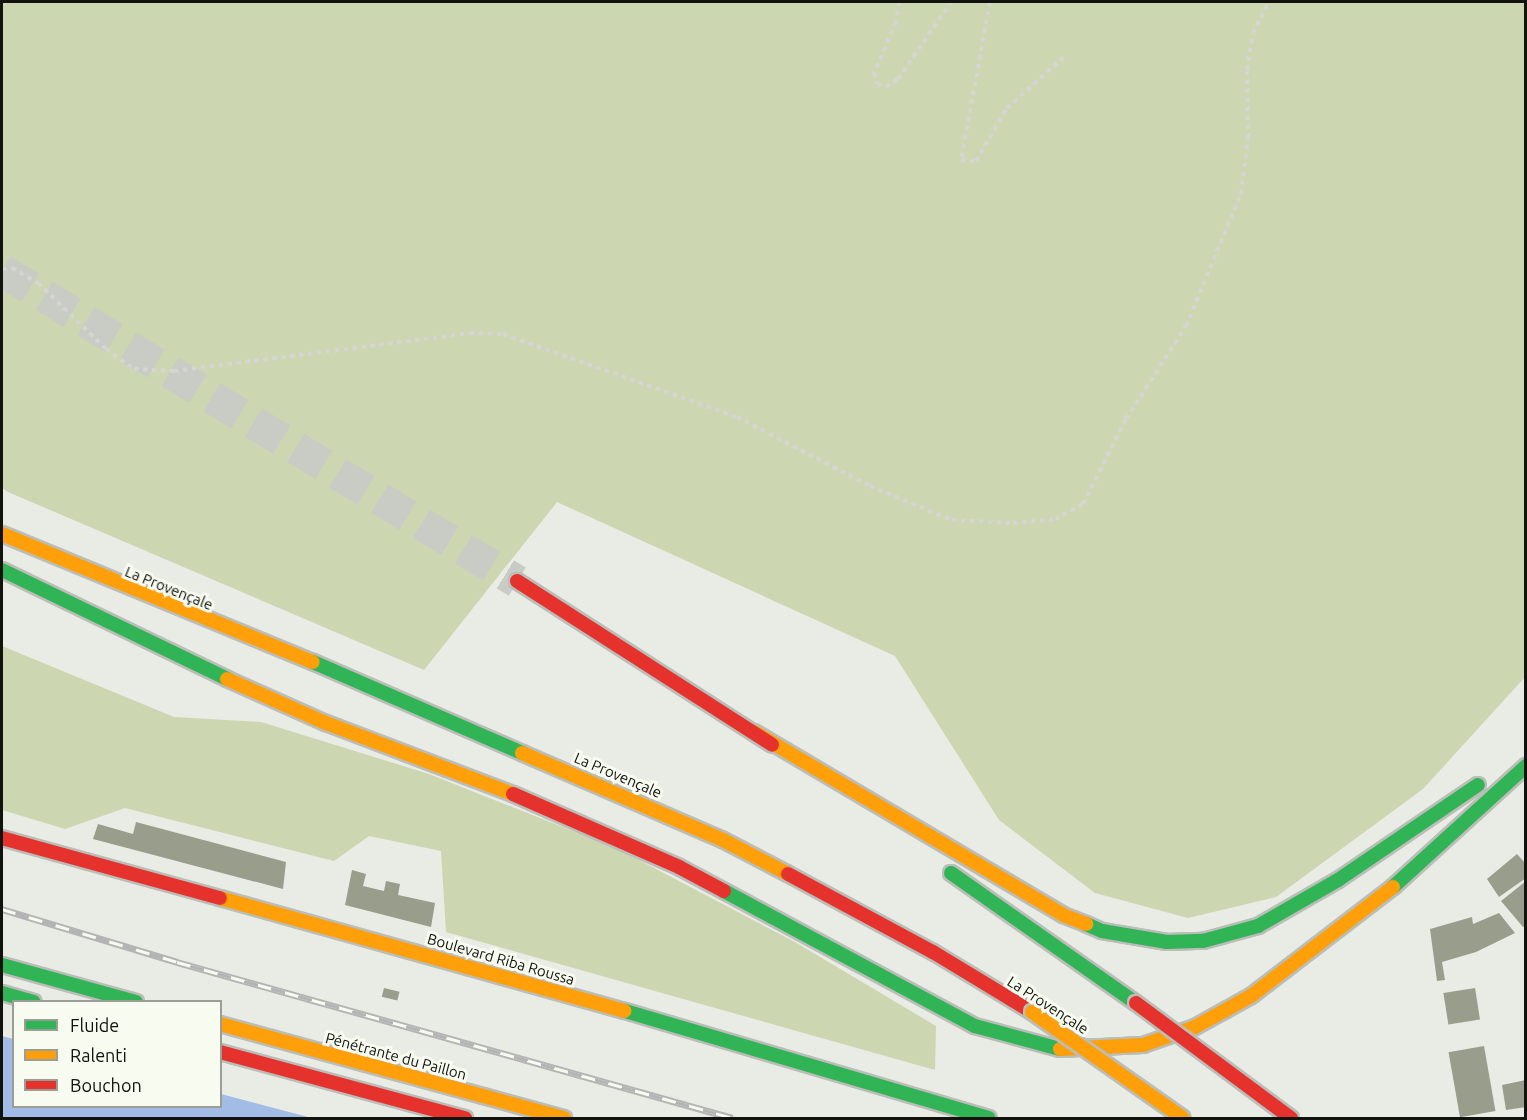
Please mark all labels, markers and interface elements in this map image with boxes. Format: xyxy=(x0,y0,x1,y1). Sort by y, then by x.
street label: La Provençale xyxy=(122,562,216,614)
street label: La Provençale xyxy=(572,749,664,801)
street label: Boulevard Riba Roussa xyxy=(425,929,577,989)
street label: La Provençale xyxy=(1004,972,1092,1038)
legend xyxy=(12,1000,222,1108)
text: Fluide xyxy=(70,1015,119,1035)
street label: Pénétrante du Paillon xyxy=(323,1028,469,1084)
text: Ralenti xyxy=(70,1045,127,1065)
text: Bouchon xyxy=(70,1075,142,1095)

